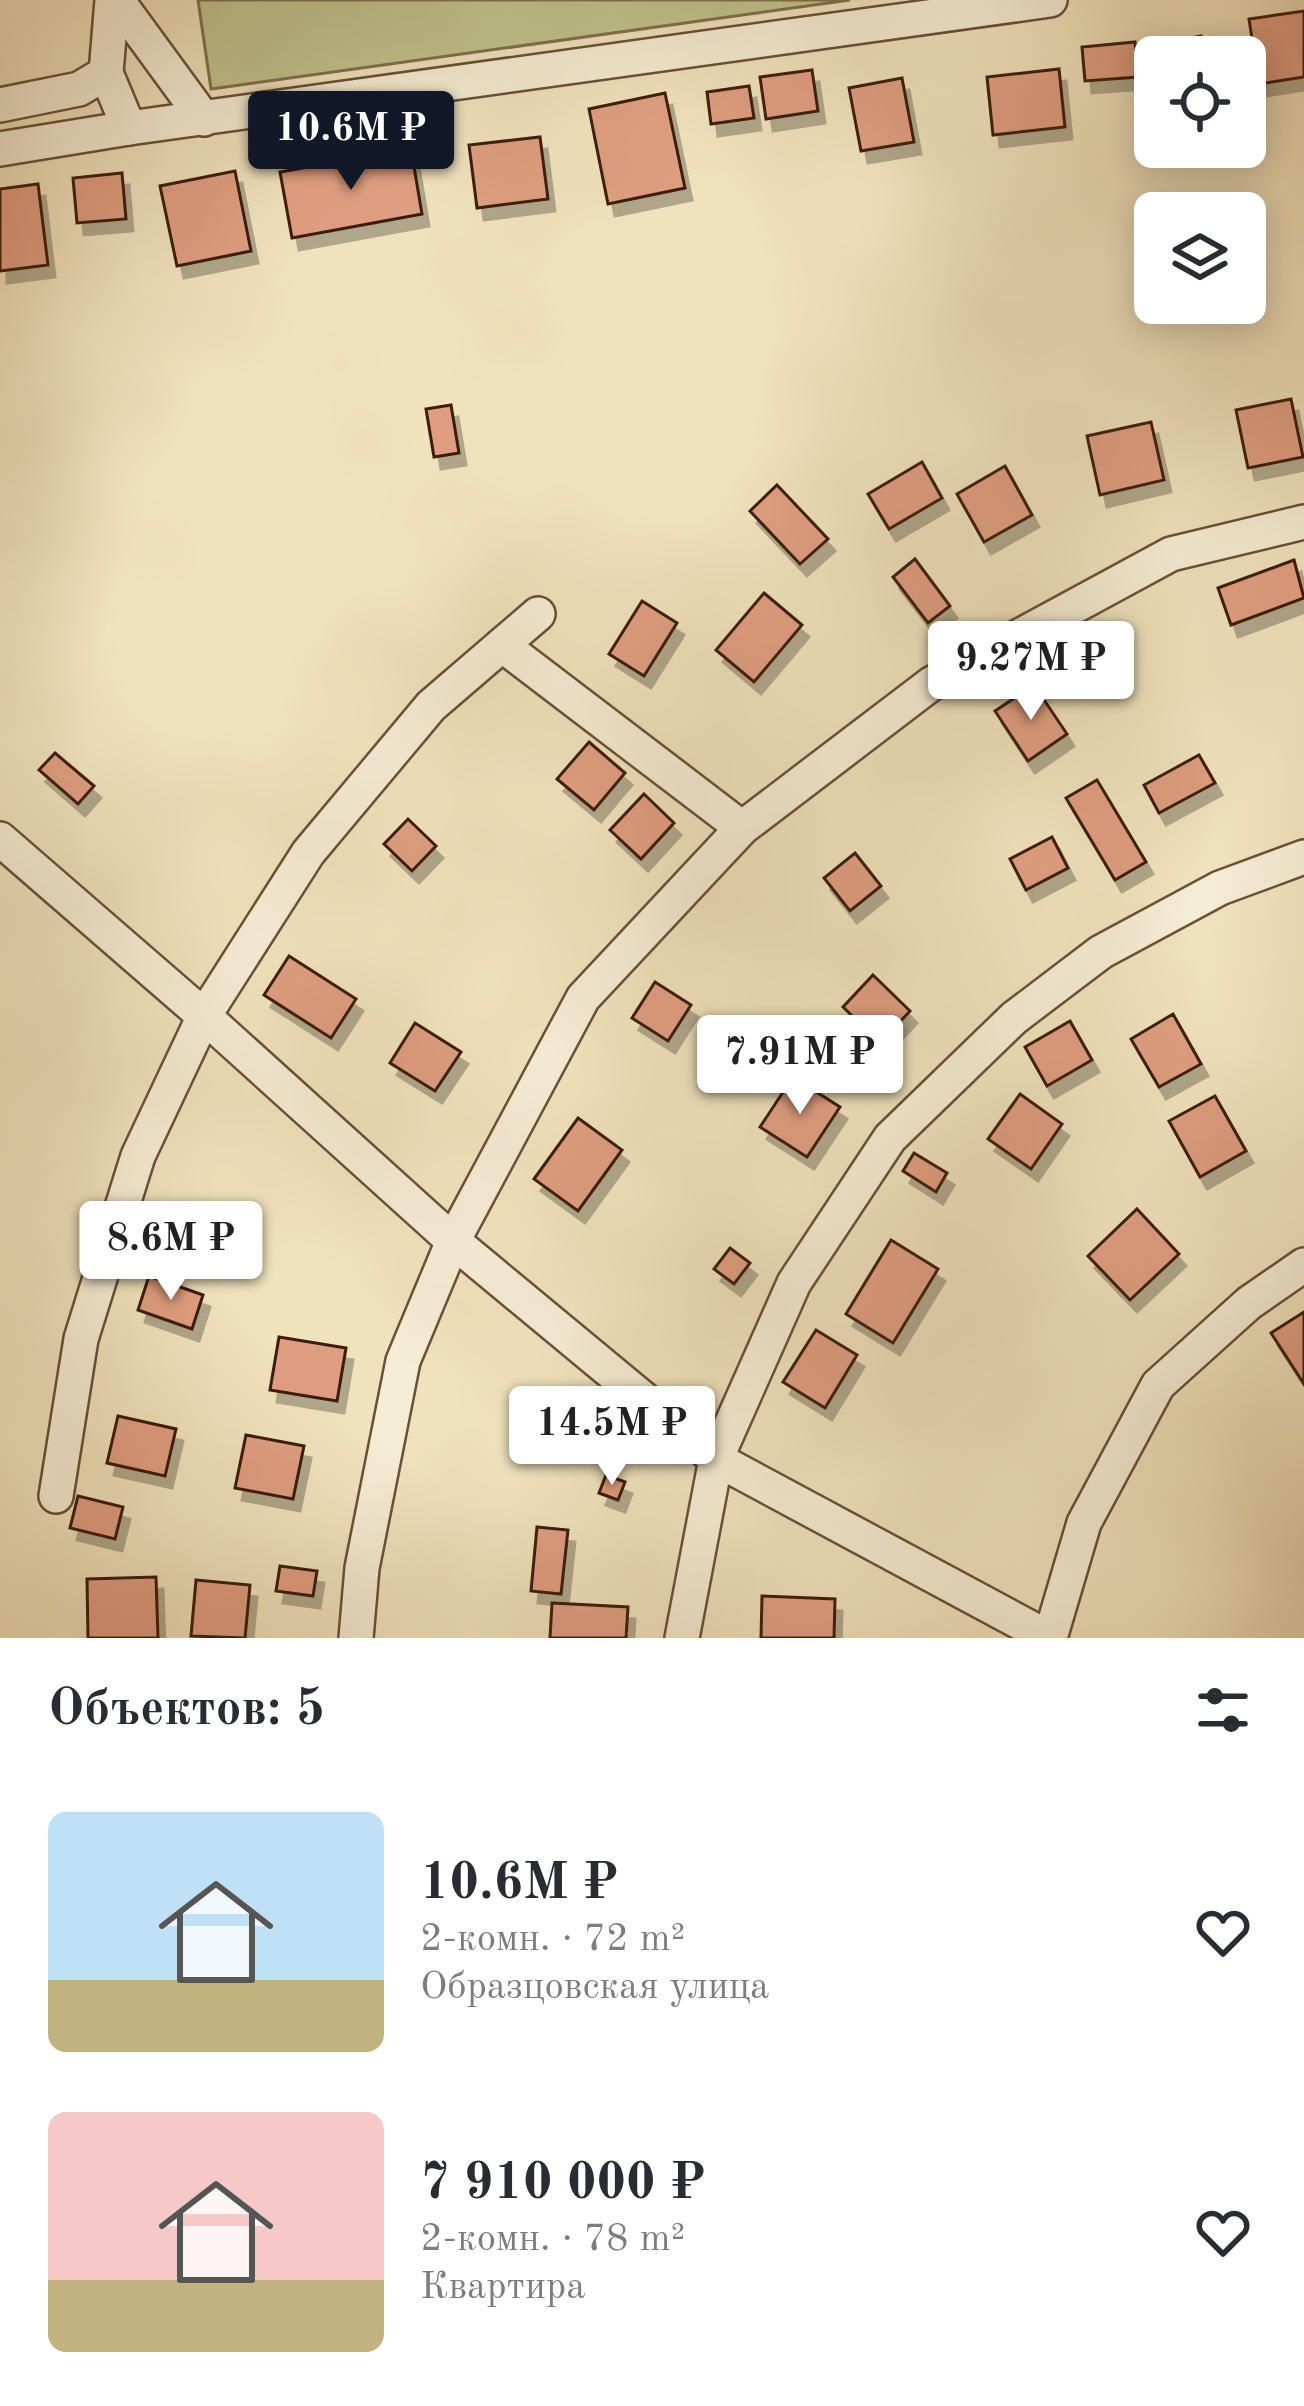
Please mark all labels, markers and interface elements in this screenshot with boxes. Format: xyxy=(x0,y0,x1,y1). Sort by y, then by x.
map controls xyxy=(1134,36,1266,324)
button: locate xyxy=(1134,36,1266,168)
pin: 10.6M ₽ xyxy=(240,91,462,193)
text: 10.6M ₽ xyxy=(275,110,427,149)
button: layers xyxy=(1134,192,1266,324)
pin: 9.27M ₽ xyxy=(920,621,1142,723)
text: 9.27M ₽ xyxy=(955,640,1107,679)
pin: 7.91M ₽ xyxy=(689,1015,911,1117)
text: 7.91M ₽ xyxy=(724,1034,876,1073)
pin: 8.6M ₽ xyxy=(73,1201,269,1303)
text: 8.6M ₽ xyxy=(106,1220,236,1259)
pin: 14.5M ₽ xyxy=(501,1386,723,1488)
text: 14.5M ₽ xyxy=(536,1405,688,1444)
icon: filters xyxy=(1190,1677,1256,1743)
text: Объектов: 5 xyxy=(48,1685,325,1736)
text: 10.6M ₽ xyxy=(420,1859,619,1910)
icon: home xyxy=(144,1860,288,2004)
icon: heart xyxy=(1190,1899,1256,1965)
text: 2-комн. · 72 m² xyxy=(420,1920,685,1959)
text: Образцовская улица xyxy=(420,1968,769,2007)
text: 7 910 000 ₽ xyxy=(420,2159,706,2210)
icon: home xyxy=(144,2160,288,2304)
icon: heart xyxy=(1190,2199,1256,2265)
text: 2-комн. · 78 m² xyxy=(420,2220,685,2259)
text: Квартира xyxy=(420,2268,585,2307)

